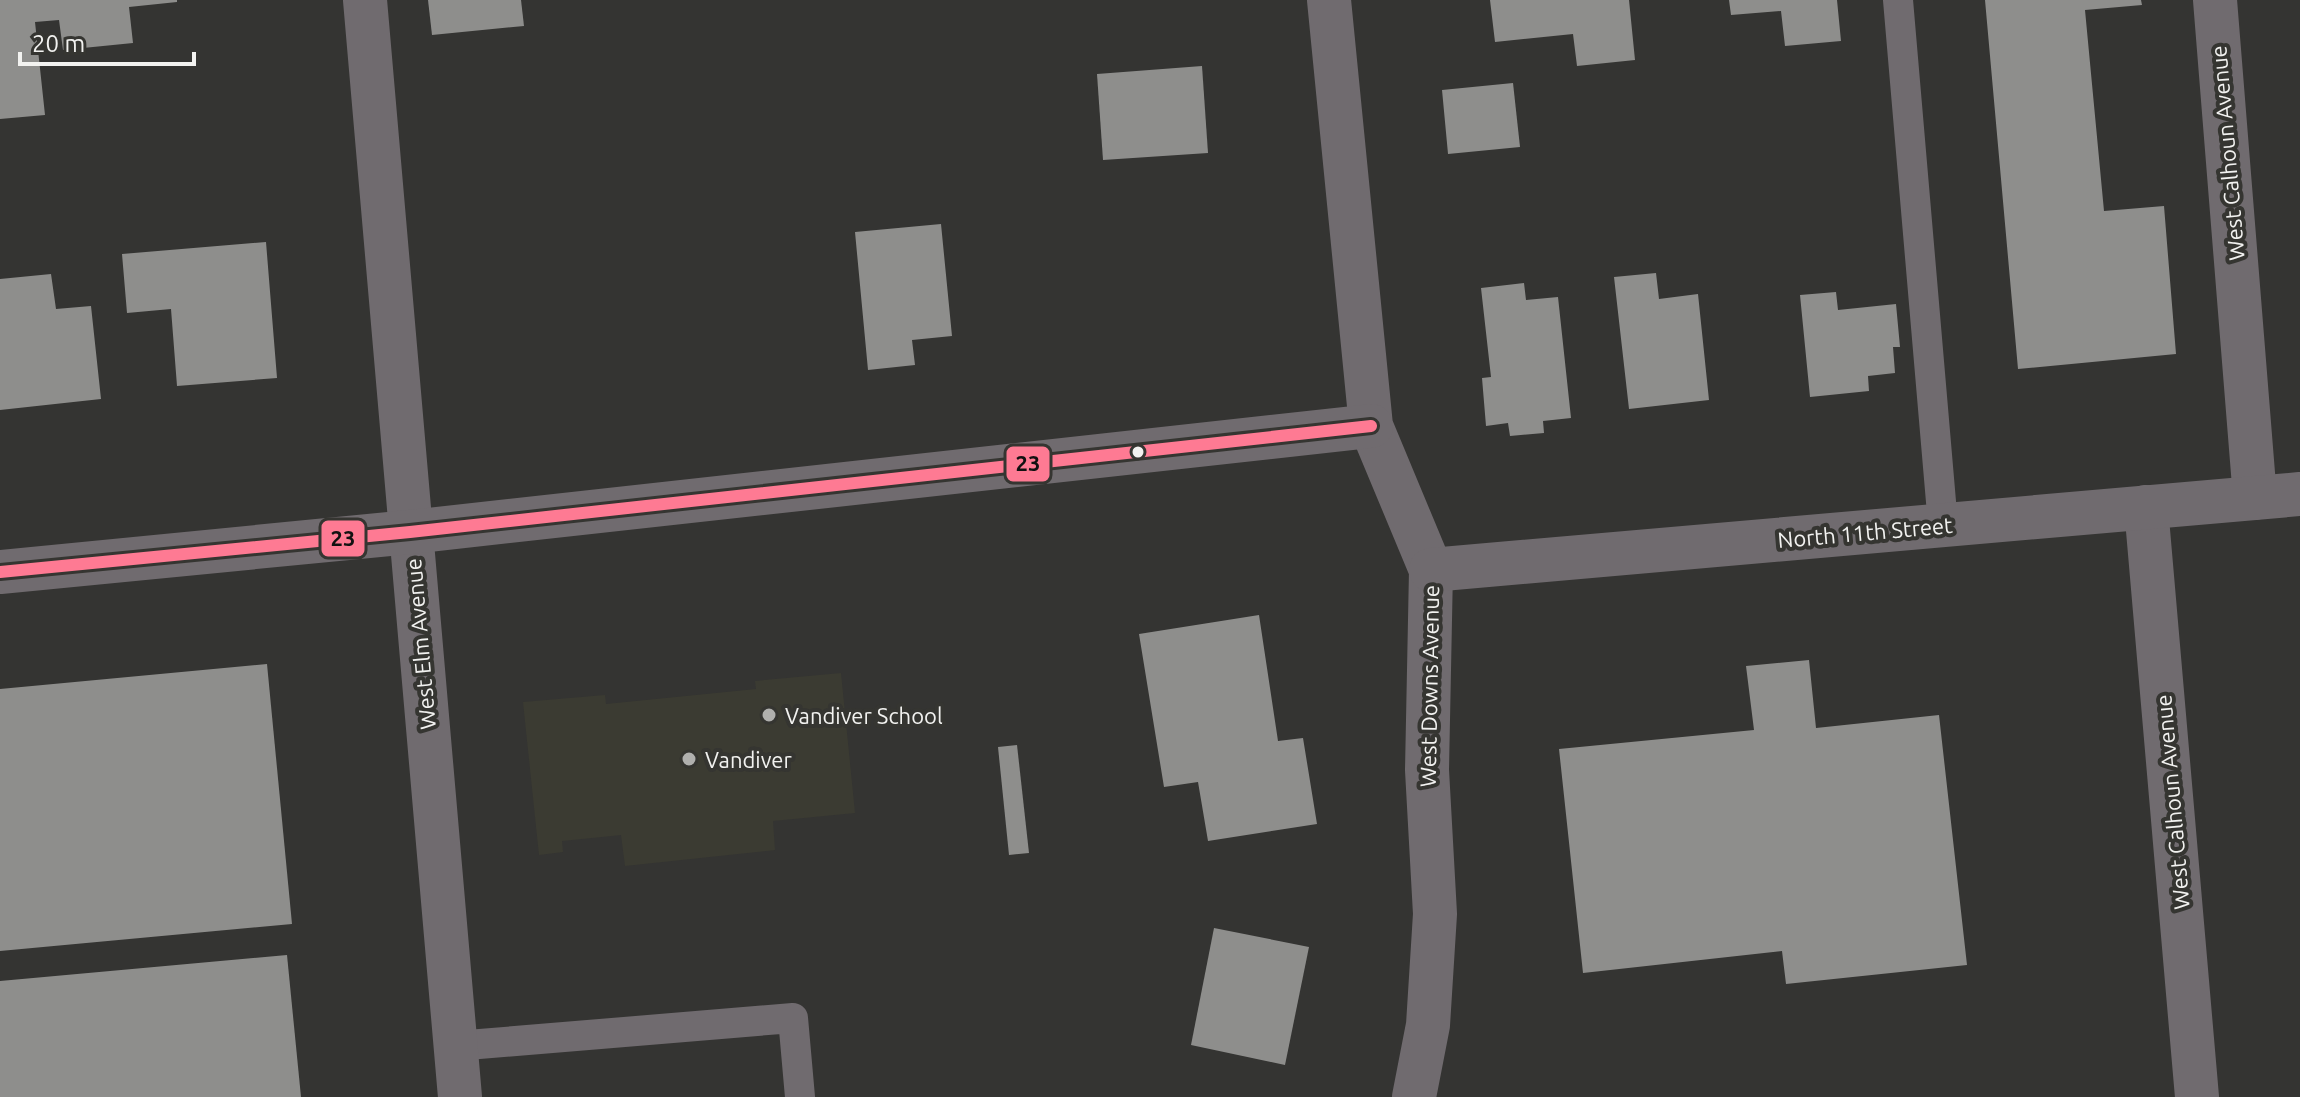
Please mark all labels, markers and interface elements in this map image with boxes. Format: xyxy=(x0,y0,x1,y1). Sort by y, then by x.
scale bar xyxy=(20,16,194,66)
text: 20 m xyxy=(32,30,85,57)
street label: West Calhoun Avenue xyxy=(2205,44,2249,262)
unlabelled marker xyxy=(1130,444,1146,460)
line badge: 23 xyxy=(1005,445,1051,483)
text: 23 xyxy=(1016,450,1040,475)
street label: North 11th Street xyxy=(1776,512,1954,552)
line badge: 23 xyxy=(320,519,366,558)
text: 23 xyxy=(331,525,355,550)
street label: West Elm Avenue xyxy=(400,557,440,731)
street label: West Downs Avenue xyxy=(1415,585,1443,787)
street label: West Calhoun Avenue xyxy=(2150,693,2194,911)
place label: Vandiver School xyxy=(785,703,943,728)
marker: Vandiver School xyxy=(760,706,778,724)
place label: Vandiver xyxy=(705,747,792,772)
marker: Vandiver xyxy=(680,750,698,768)

